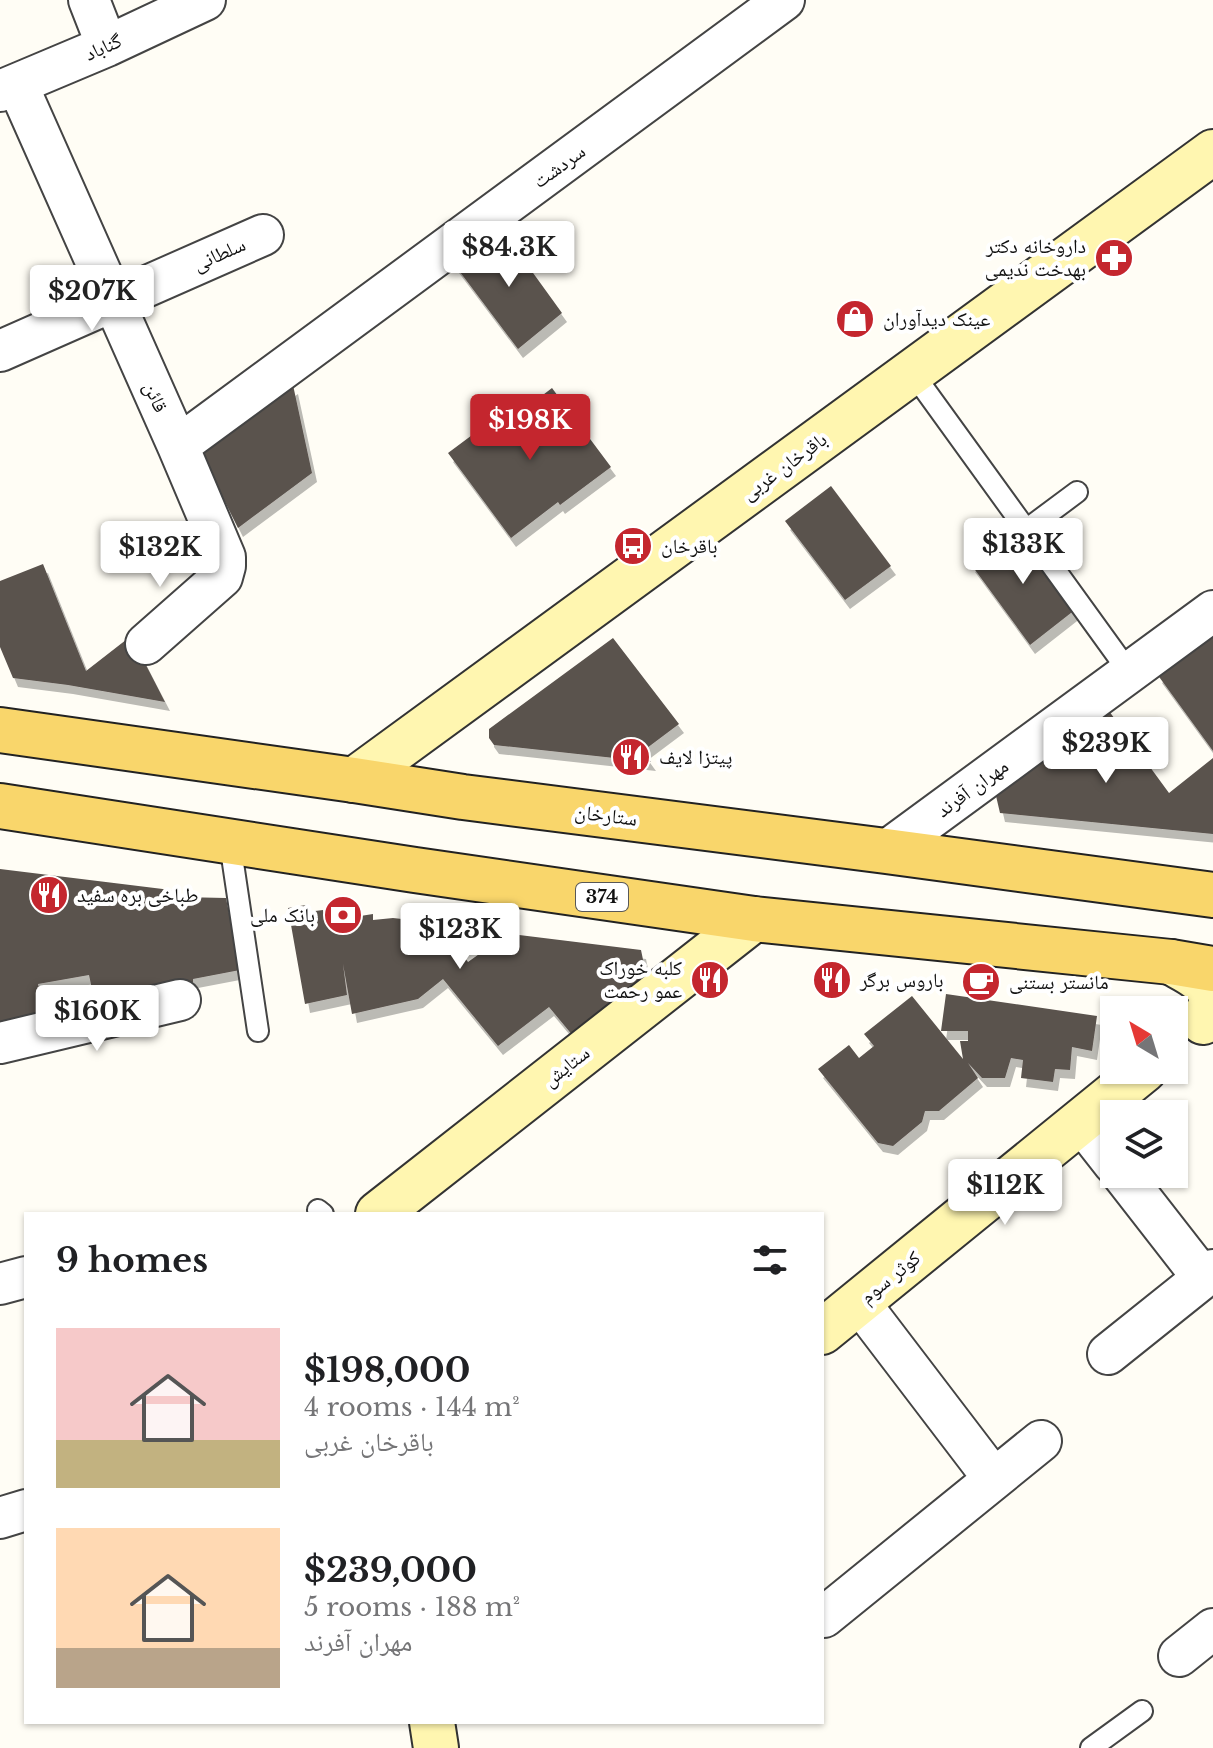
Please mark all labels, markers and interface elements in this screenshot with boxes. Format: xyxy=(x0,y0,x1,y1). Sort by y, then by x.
street label: گناباد xyxy=(81,28,125,66)
street label: سردشت xyxy=(528,139,590,193)
pin: $84.3K xyxy=(444,221,574,289)
text: $84.3K xyxy=(461,231,557,263)
street label: سلطانی xyxy=(189,232,249,276)
place label: داروخانه دکتر بهدخت ندیمی xyxy=(985,234,1086,281)
pharmacy icon: داروخانه دکتر بهدخت ندیمی xyxy=(1093,237,1135,279)
pin: $207K xyxy=(36,265,148,333)
text: $207K xyxy=(48,275,136,307)
shop icon: عینک دیدآوران xyxy=(834,298,876,340)
place label: عینک دیدآوران xyxy=(883,307,990,331)
street label: قائن xyxy=(139,378,173,416)
pin: $198K xyxy=(474,394,586,462)
text: $198K xyxy=(488,404,572,436)
street label: باقرخان غربی xyxy=(737,427,831,505)
pin: $133K xyxy=(967,518,1079,586)
pin: $132K xyxy=(104,521,216,589)
bus stop icon: باقرخان xyxy=(612,525,654,567)
text: $133K xyxy=(982,528,1064,560)
text: $132K xyxy=(119,531,201,563)
place label: باقرخان xyxy=(661,534,718,558)
pin: $239K xyxy=(1050,717,1162,785)
text: $239K xyxy=(1061,727,1151,759)
restaurant icon: پیتزا لایف xyxy=(610,736,652,778)
place label: پیتزا لایف xyxy=(659,745,732,769)
street label: مهران آفرند xyxy=(931,754,1013,822)
street label: ستارخان xyxy=(573,799,639,831)
restaurant icon: طباخی بره سفید xyxy=(28,874,70,916)
place label: طباخی بره سفید xyxy=(77,883,198,907)
road number: 374 xyxy=(576,883,628,911)
bank icon: بانک ملی xyxy=(322,894,364,936)
place label: بانک ملی xyxy=(250,903,315,927)
pin: $123K xyxy=(404,903,516,971)
text: $123K xyxy=(419,913,501,945)
place label: کلبه خوراک عمو رحمت xyxy=(599,956,682,1003)
restaurant icon: کلبه خوراک عمو رحمت xyxy=(689,959,731,1001)
restaurant icon: باروس برگر xyxy=(811,959,853,1001)
cafe icon: مانستر بستنی xyxy=(960,961,1002,1003)
place label: باروس برگر xyxy=(859,968,944,992)
place label: مانستر بستنی xyxy=(1009,970,1109,994)
pin: $160K xyxy=(41,985,153,1053)
text: $160K xyxy=(54,995,140,1027)
north arrow xyxy=(1100,996,1188,1084)
map controls xyxy=(1100,996,1188,1188)
street label: ستایش xyxy=(538,1040,594,1092)
button: layers xyxy=(1100,1100,1188,1188)
pin: $112K xyxy=(949,1159,1061,1227)
text: $112K xyxy=(966,1169,1044,1201)
icon: filters xyxy=(748,1238,792,1282)
text: 9 homes xyxy=(56,1239,208,1281)
street label: کوثر سوم xyxy=(855,1245,926,1310)
text: $198,000 xyxy=(304,1349,470,1391)
icon: home xyxy=(120,1360,216,1456)
text: 4 rooms · 144 m² xyxy=(304,1391,520,1423)
text: باقرخان غربی xyxy=(304,1426,434,1458)
text: $239,000 xyxy=(304,1549,477,1591)
icon: home xyxy=(120,1560,216,1656)
text: 5 rooms · 188 m² xyxy=(304,1591,520,1623)
text: مهران آفرند xyxy=(304,1626,412,1658)

